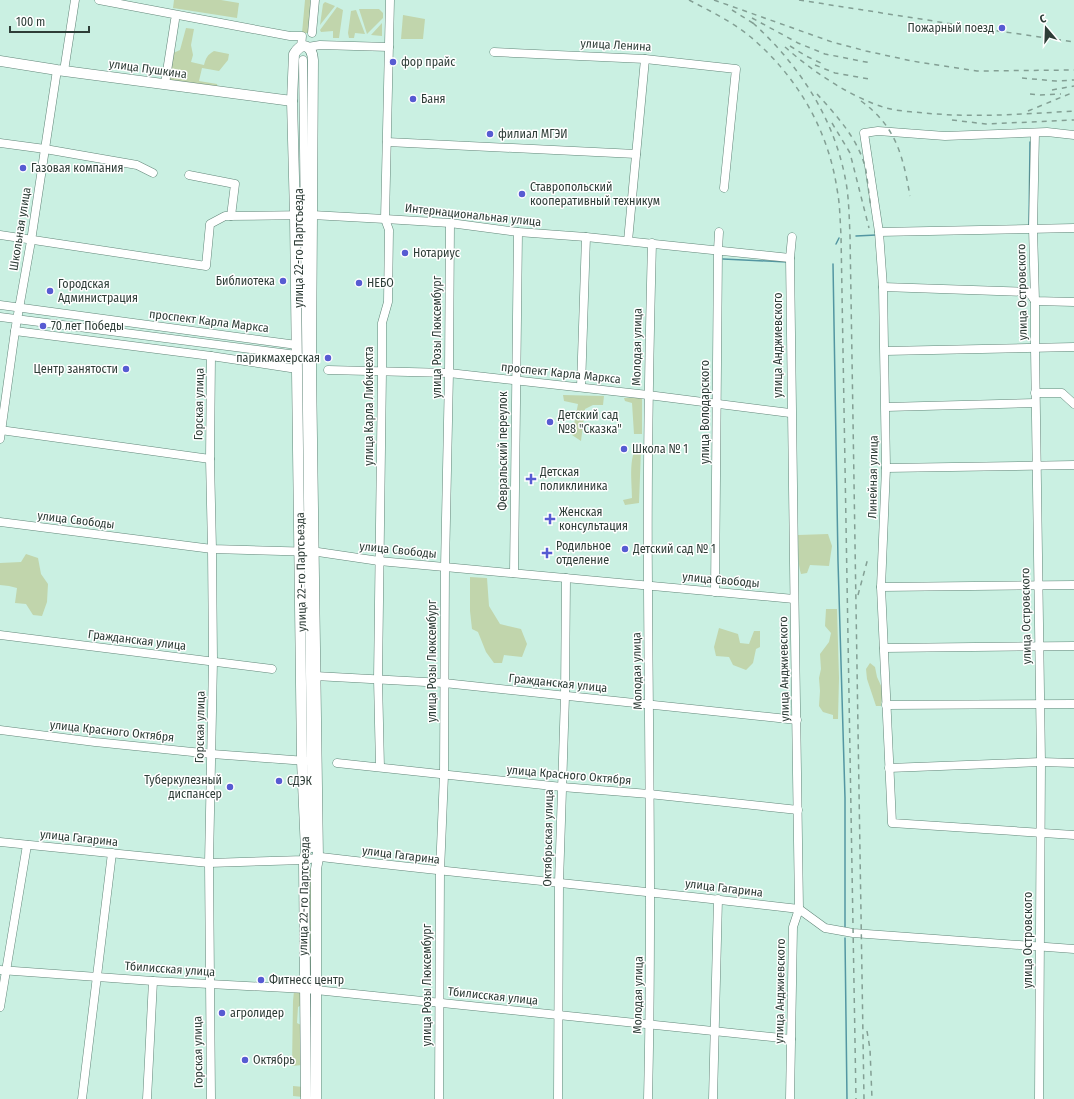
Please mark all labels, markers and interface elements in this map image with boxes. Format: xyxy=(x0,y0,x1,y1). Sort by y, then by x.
scale bar xyxy=(10,8,89,34)
north arrow xyxy=(1026,8,1066,48)
text: С xyxy=(1038,12,1048,26)
text: 100 m xyxy=(16,15,45,29)
place label: Пожарный поезд xyxy=(908,21,994,35)
marker: Пожарный поезд xyxy=(997,23,1007,33)
street label: улица Ленина xyxy=(580,36,652,54)
place label: фор прайс xyxy=(401,55,455,69)
street label: улица Пушкина xyxy=(108,57,188,81)
marker: фор прайс xyxy=(388,57,398,67)
place label: Баня xyxy=(421,92,446,106)
marker: Баня xyxy=(408,94,418,104)
place label: филиал МГЭИ xyxy=(498,127,568,141)
marker: филиал МГЭИ xyxy=(485,129,495,139)
place label: Газовая компания xyxy=(31,161,124,175)
marker: Газовая компания xyxy=(18,163,28,173)
place label: Ставропольский кооперативный техникум xyxy=(530,180,660,208)
street label: Школьная улица xyxy=(6,186,34,272)
street label: улица 22-го Партсъезда xyxy=(292,188,306,308)
marker: Ставропольский кооперативный техникум xyxy=(517,189,527,199)
street label: Интернациональная улица xyxy=(404,201,542,229)
street label: улица Островского xyxy=(1014,244,1030,340)
place label: Нотариус xyxy=(413,246,460,260)
marker: Нотариус xyxy=(400,248,410,258)
place label: Библиотека xyxy=(216,274,275,288)
street label: улица Розы Люксембург xyxy=(430,275,444,398)
marker: Библиотека xyxy=(278,276,288,286)
place label: НЕБО xyxy=(367,276,394,290)
place label: Городская Администрация xyxy=(58,277,138,305)
marker: НЕБО xyxy=(354,278,364,288)
marker: Городская Администрация xyxy=(45,286,55,296)
street label: улица Анджиевского xyxy=(771,292,785,398)
street label: проспект Карла Маркса xyxy=(148,307,270,335)
street label: Молодая улица xyxy=(629,308,645,386)
place label: 70 лет Победы xyxy=(51,319,124,333)
marker: 70 лет Победы xyxy=(38,321,48,331)
street label: улица Карла Либкнехта xyxy=(362,346,376,466)
place label: парикмахерская xyxy=(236,351,320,365)
marker: парикмахерская xyxy=(323,353,333,363)
street label: проспект Карла Маркса xyxy=(500,360,622,386)
street label: улица Володарского xyxy=(698,360,712,464)
place label: Центр занятости xyxy=(34,362,118,376)
marker: Центр занятости xyxy=(121,364,131,374)
street label: Горская улица xyxy=(191,368,207,440)
street label: Февральский переулок xyxy=(496,391,510,511)
place label: Детский сад №8 "Сказка" xyxy=(557,408,622,436)
marker: Детский сад №8 "Сказка" xyxy=(545,417,555,427)
street label: Линейная улица xyxy=(865,435,881,519)
place label: Школа № 1 xyxy=(632,442,688,456)
marker: Школа № 1 xyxy=(619,444,629,454)
place label: Детская поликлиника xyxy=(539,465,608,493)
marker: Детская поликлиника xyxy=(525,473,537,485)
place label: Женская консультация xyxy=(559,505,628,533)
street label: улица Свободы xyxy=(37,508,115,532)
street label: улица 22-го Партсъезда xyxy=(293,512,309,632)
marker: Женская консультация xyxy=(544,513,556,525)
street label: улица Свободы xyxy=(359,539,437,561)
place label: Родильное отделение xyxy=(556,539,611,567)
place label: Детский сад № 1 xyxy=(632,542,716,556)
marker: Детский сад № 1 xyxy=(620,544,630,554)
marker: Родильное отделение xyxy=(541,547,553,559)
street label: улица Островского xyxy=(1018,568,1034,664)
street label: улица Свободы xyxy=(682,570,760,590)
street label: улица Розы Люксембург xyxy=(425,599,439,722)
street label: улица Анджиевского xyxy=(776,616,792,722)
street label: Гражданская улица xyxy=(87,627,187,653)
street label: Молодая улица xyxy=(629,632,645,710)
street label: Гражданская улица xyxy=(508,671,608,695)
street label: Горская улица xyxy=(192,691,208,763)
street label: улица Красного Октября xyxy=(49,718,175,744)
street label: улица Красного Октября xyxy=(506,763,632,787)
place label: Туберкулезный диспансер xyxy=(144,773,222,801)
place label: СДЭК xyxy=(287,774,313,788)
marker: СДЭК xyxy=(274,776,284,786)
marker: Туберкулезный диспансер xyxy=(225,782,235,792)
street label: Октябрьская улица xyxy=(540,789,556,887)
street label: улица Гагарина xyxy=(39,827,119,849)
street label: улица 22-го Партсъезда xyxy=(296,836,312,956)
street label: улица Гагарина xyxy=(361,843,441,867)
street label: улица Гагарина xyxy=(684,876,764,900)
street label: улица Островского xyxy=(1021,892,1035,988)
street label: улица Розы Люксембург xyxy=(420,923,434,1046)
street label: улица Анджиевского xyxy=(772,938,788,1044)
street label: Молодая улица xyxy=(630,956,646,1034)
street label: Тбилисская улица xyxy=(124,959,216,979)
place label: Фитнесс центр xyxy=(269,973,344,987)
marker: Фитнесс центр xyxy=(256,975,266,985)
street label: Тбилисская улица xyxy=(447,984,539,1008)
place label: агролидер xyxy=(230,1006,284,1020)
marker: агролидер xyxy=(217,1008,227,1018)
street label: Горская улица xyxy=(190,1016,206,1088)
place label: Октябрь xyxy=(253,1053,295,1067)
marker: Октябрь xyxy=(240,1055,250,1065)

